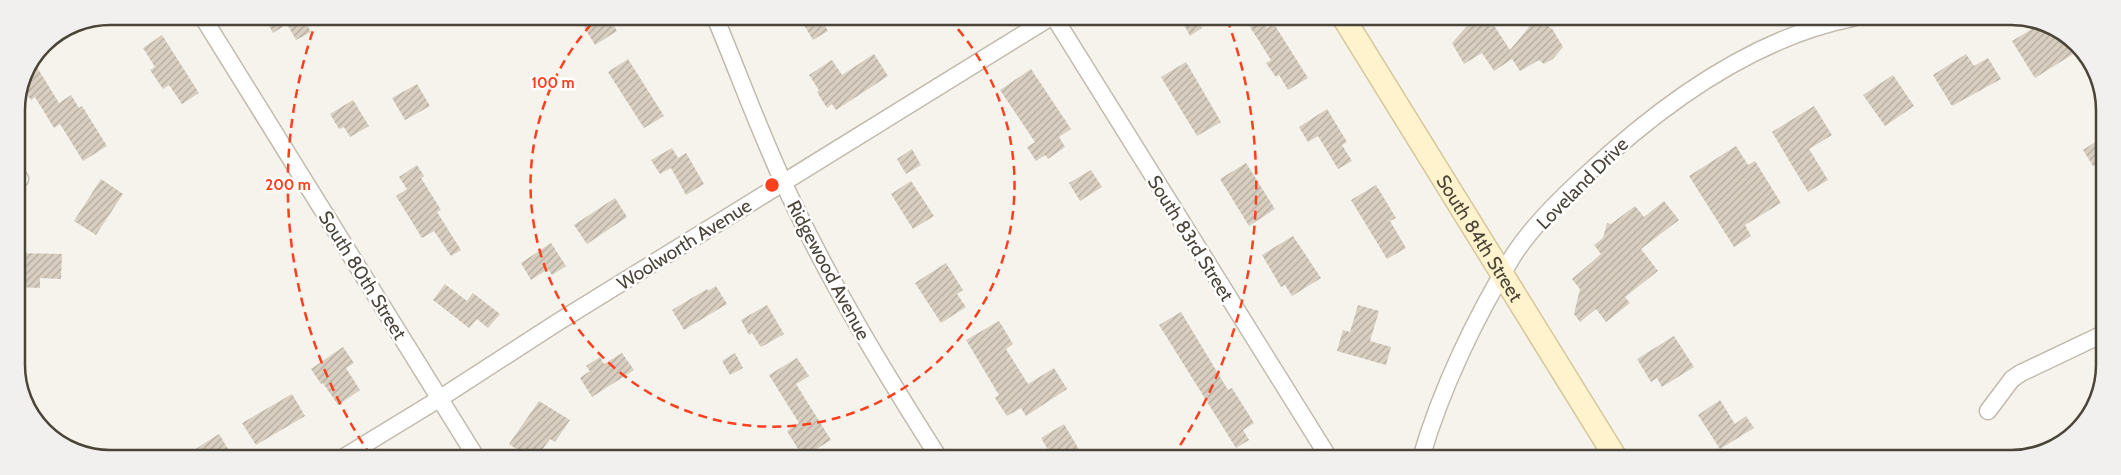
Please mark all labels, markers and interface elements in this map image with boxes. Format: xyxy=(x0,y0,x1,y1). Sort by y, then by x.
text: 100 m xyxy=(531,74,575,92)
street label: Loveland Drive xyxy=(1532,133,1633,234)
street label: South 83rd Street xyxy=(1143,171,1239,306)
street label: South 84th Street xyxy=(1432,171,1528,306)
text: 200 m xyxy=(265,176,311,194)
centre of rings xyxy=(763,176,781,194)
street label: Woolworth Avenue xyxy=(613,194,756,295)
street label: Ridgewood Avenue xyxy=(782,197,875,344)
street label: South 80th Street xyxy=(314,207,412,344)

